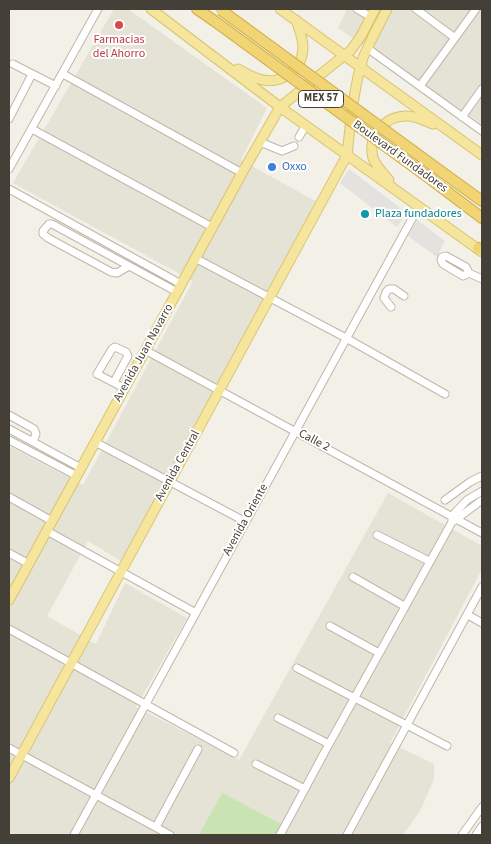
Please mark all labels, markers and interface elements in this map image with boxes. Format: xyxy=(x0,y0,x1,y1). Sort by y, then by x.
marker: Farmacias del Ahorro xyxy=(113,19,125,31)
place label: Farmacias del Ahorro xyxy=(93,33,145,61)
road number: MEX 57 xyxy=(298,90,344,108)
street label: Boulevard Fundadores xyxy=(350,118,450,196)
place label: Oxxo xyxy=(282,160,307,174)
marker: Oxxo xyxy=(266,161,278,173)
place label: Plaza fundadores xyxy=(375,207,462,221)
marker: Plaza fundadores xyxy=(359,208,371,220)
street label: Avenida Juan Navarro xyxy=(111,301,177,405)
street label: Calle 2 xyxy=(296,427,332,455)
street label: Avenida Central xyxy=(153,428,203,504)
street label: Avenida Oriente xyxy=(220,482,272,558)

